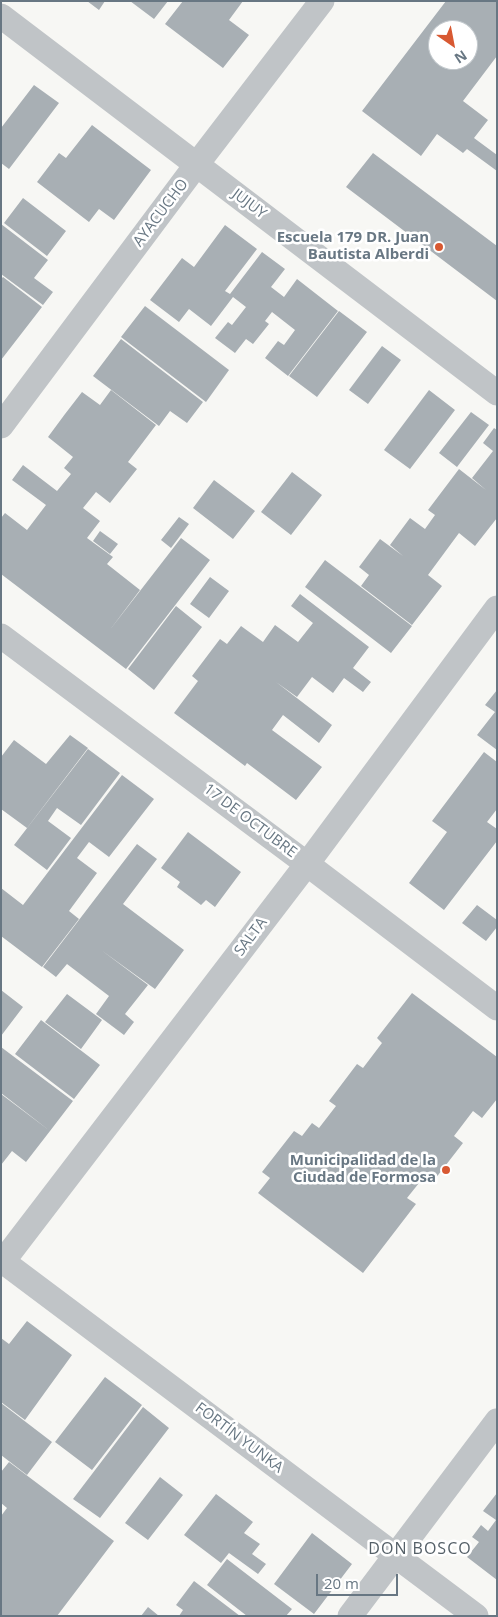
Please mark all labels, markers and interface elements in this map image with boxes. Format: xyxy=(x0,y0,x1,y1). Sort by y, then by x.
north arrow xyxy=(428,20,478,70)
text: N xyxy=(451,46,471,68)
street label: AYACUCHO xyxy=(130,176,192,250)
street label: JUJUY xyxy=(228,185,270,223)
place label: Escuela 179 DR. Juan Bautista Alberdi xyxy=(277,229,429,264)
marker: Escuela 179 DR. Juan Bautista Alberdi xyxy=(433,241,445,253)
street label: 17 DE OCTUBRE xyxy=(200,780,300,862)
street label: SALTA xyxy=(231,914,271,960)
place label: Municipalidad de la Ciudad de Formosa xyxy=(290,1152,436,1187)
marker: Municipalidad de la Ciudad de Formosa xyxy=(440,1164,452,1176)
street label: FORTÍN YUNKA xyxy=(191,1399,287,1477)
district label: DON BOSCO xyxy=(367,1539,473,1559)
scale bar xyxy=(318,1564,400,1596)
text: 20 m xyxy=(324,1573,359,1593)

